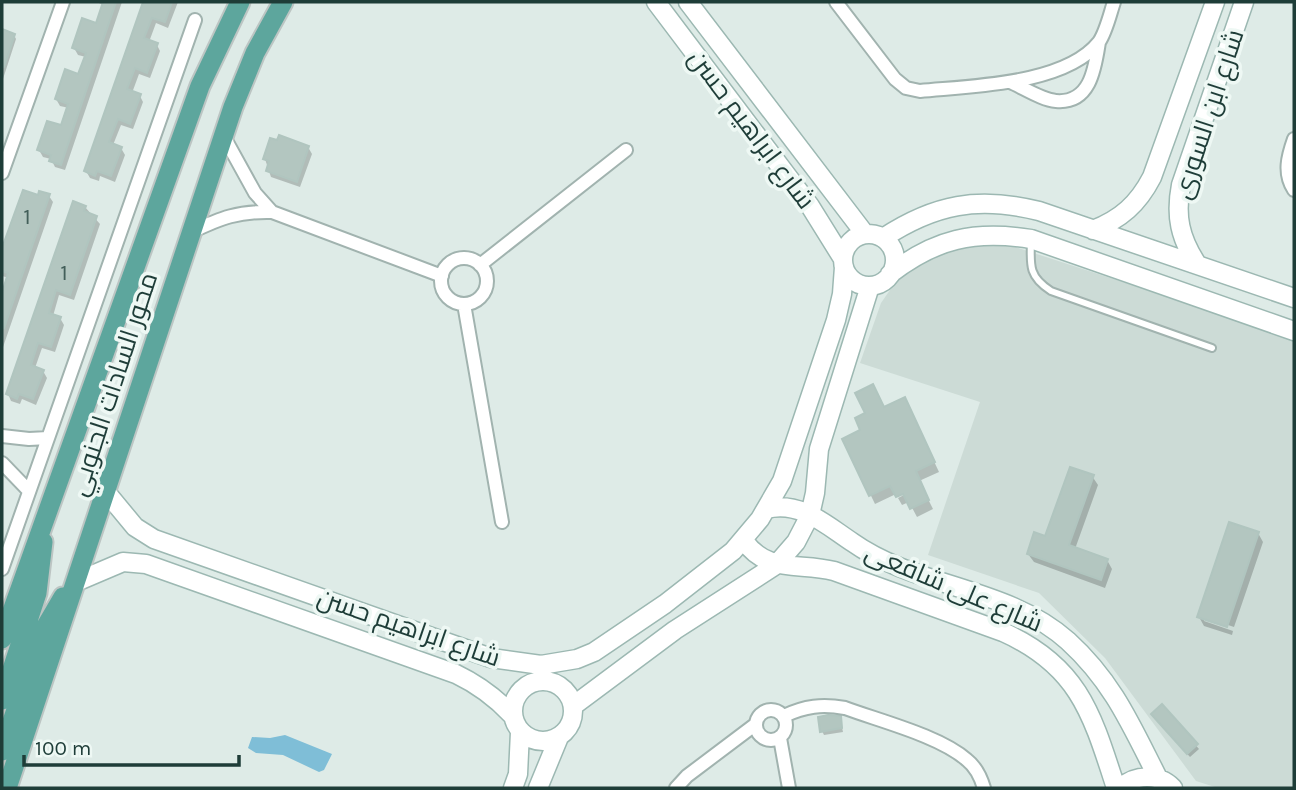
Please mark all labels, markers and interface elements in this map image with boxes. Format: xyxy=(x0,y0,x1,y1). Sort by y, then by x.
street label: شارع ابن السورى xyxy=(1166,25,1251,203)
street label: شارع ابراهيم حسن xyxy=(680,44,822,216)
house number: 1 xyxy=(23,203,31,230)
house number: 1 xyxy=(60,259,68,286)
street label: محور السادات الجنوبي xyxy=(63,268,169,501)
street label: شارع على شافعى xyxy=(860,536,1047,640)
street label: شارع ابراهيم حسن xyxy=(313,582,504,675)
scale bar xyxy=(24,724,240,768)
text: 100 m xyxy=(35,736,92,760)

